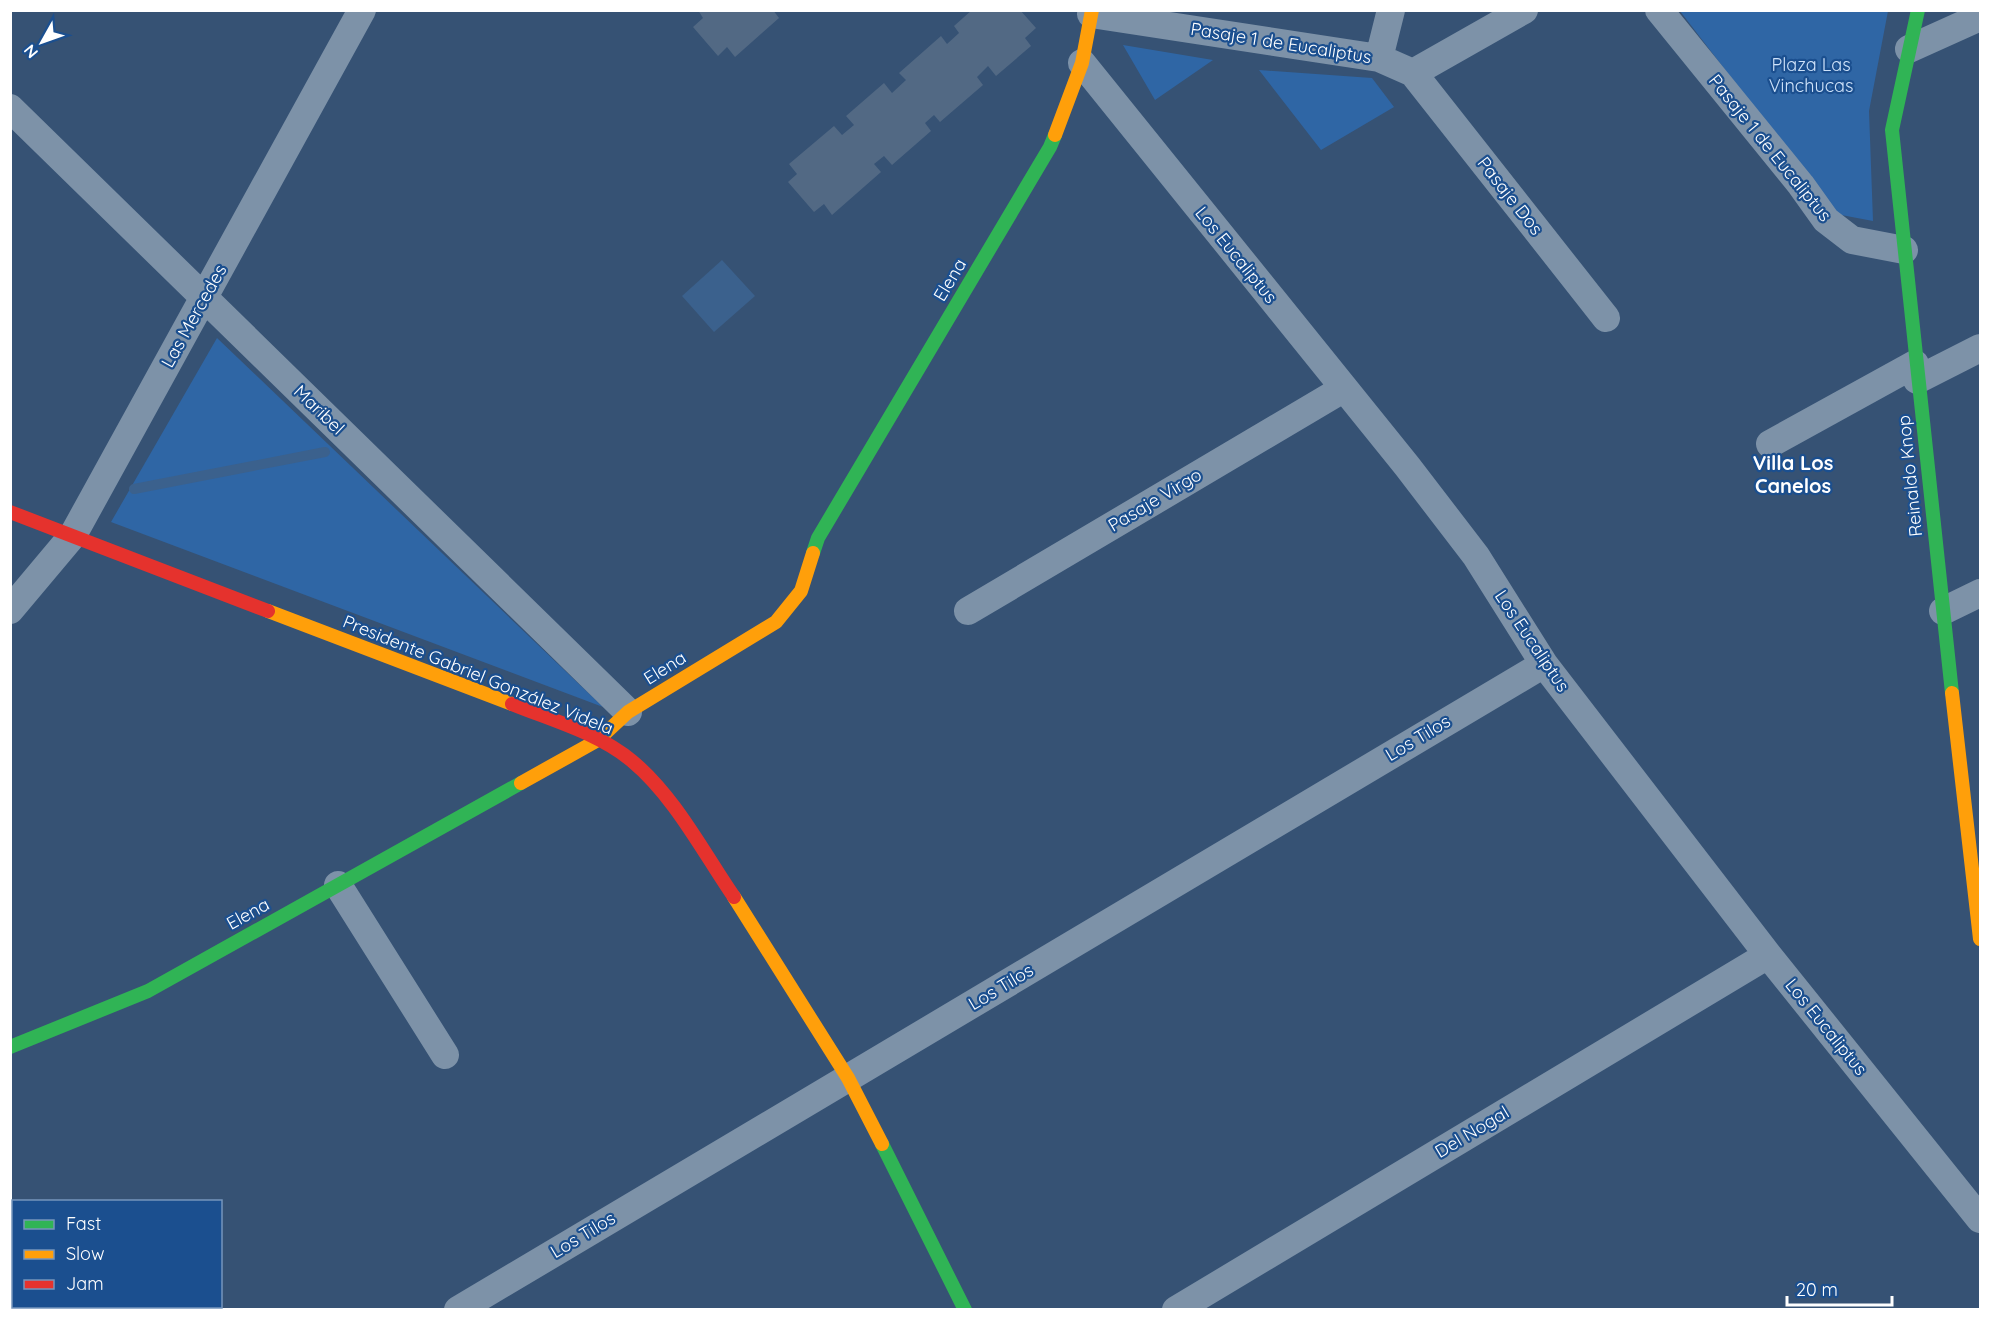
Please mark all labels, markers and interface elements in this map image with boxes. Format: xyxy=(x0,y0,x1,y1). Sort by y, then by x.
north arrow xyxy=(12,12,72,72)
street label: Pasaje 1 de Eucaliptus xyxy=(1189,17,1373,68)
text: N xyxy=(19,41,42,63)
park label: Plaza Las Vinchucas xyxy=(1769,53,1853,97)
street label: Pasaje 1 de Eucaliptus xyxy=(1704,69,1837,226)
street label: Pasaje Dos xyxy=(1473,152,1548,240)
street label: Los Eucaliptus xyxy=(1190,202,1282,308)
street label: Elena xyxy=(928,254,971,305)
street label: Las Mercedes xyxy=(156,260,231,371)
street label: Maribel xyxy=(289,380,350,439)
street label: Reinaldo Knop xyxy=(1892,414,1927,538)
district label: Villa Los Canelos xyxy=(1753,450,1833,498)
street label: Pasaje Virgo xyxy=(1104,463,1206,537)
street label: Los Eucaliptus xyxy=(1490,585,1575,696)
street label: Presidente Gabriel González Videla xyxy=(340,610,617,739)
street label: Elena xyxy=(639,646,690,689)
street label: Los Tilos xyxy=(1381,709,1454,766)
street label: Elena xyxy=(222,892,273,935)
street label: Los Tilos xyxy=(964,958,1037,1015)
street label: Los Eucaliptus xyxy=(1780,974,1872,1080)
street label: Del Nogal xyxy=(1430,1100,1513,1163)
legend xyxy=(12,1200,222,1308)
street label: Los Tilos xyxy=(546,1206,619,1263)
text: Fast xyxy=(66,1212,101,1235)
text: Slow xyxy=(66,1242,104,1265)
scale bar xyxy=(1787,1269,1892,1307)
text: Jam xyxy=(66,1272,104,1295)
text: 20 m xyxy=(1796,1278,1838,1301)

